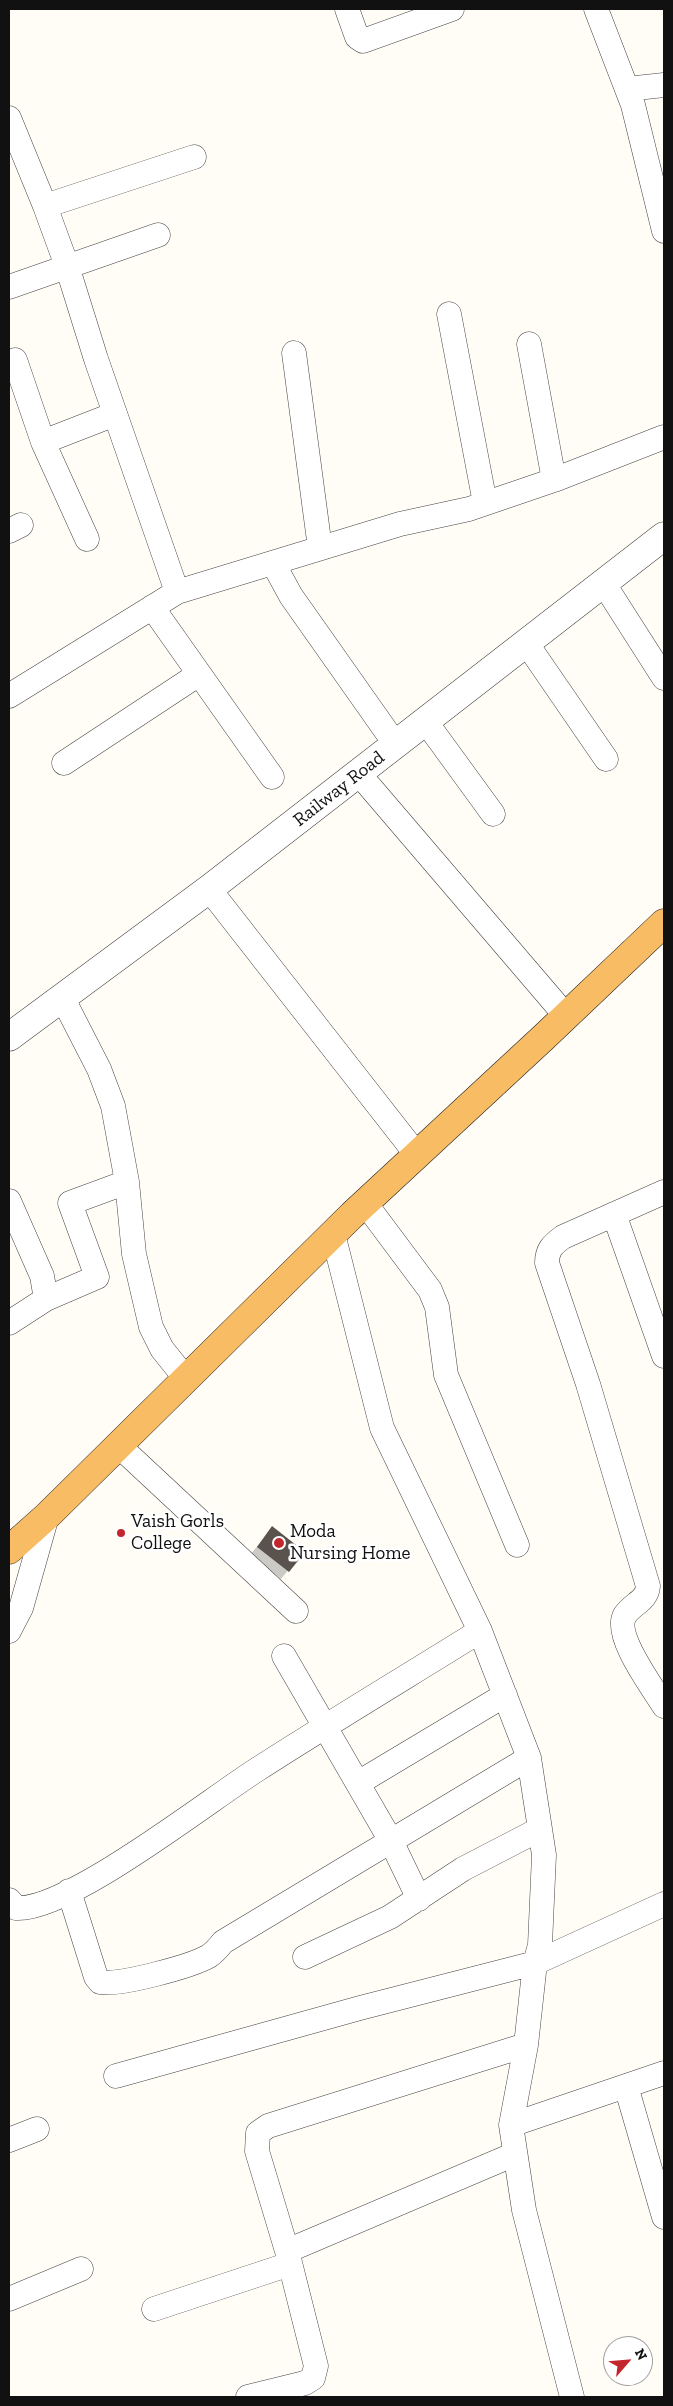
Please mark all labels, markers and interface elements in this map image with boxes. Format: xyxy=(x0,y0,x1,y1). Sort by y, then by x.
street label: Railway Road xyxy=(289,746,389,832)
place label: Vaish Gorls College xyxy=(131,1511,224,1555)
place label: Moda Nursing Home xyxy=(290,1521,410,1565)
marker: Vaish Gorls College xyxy=(115,1527,127,1539)
marker: Moda Nursing Home xyxy=(272,1536,286,1550)
north arrow xyxy=(603,2336,653,2386)
text: N xyxy=(631,2346,651,2363)

